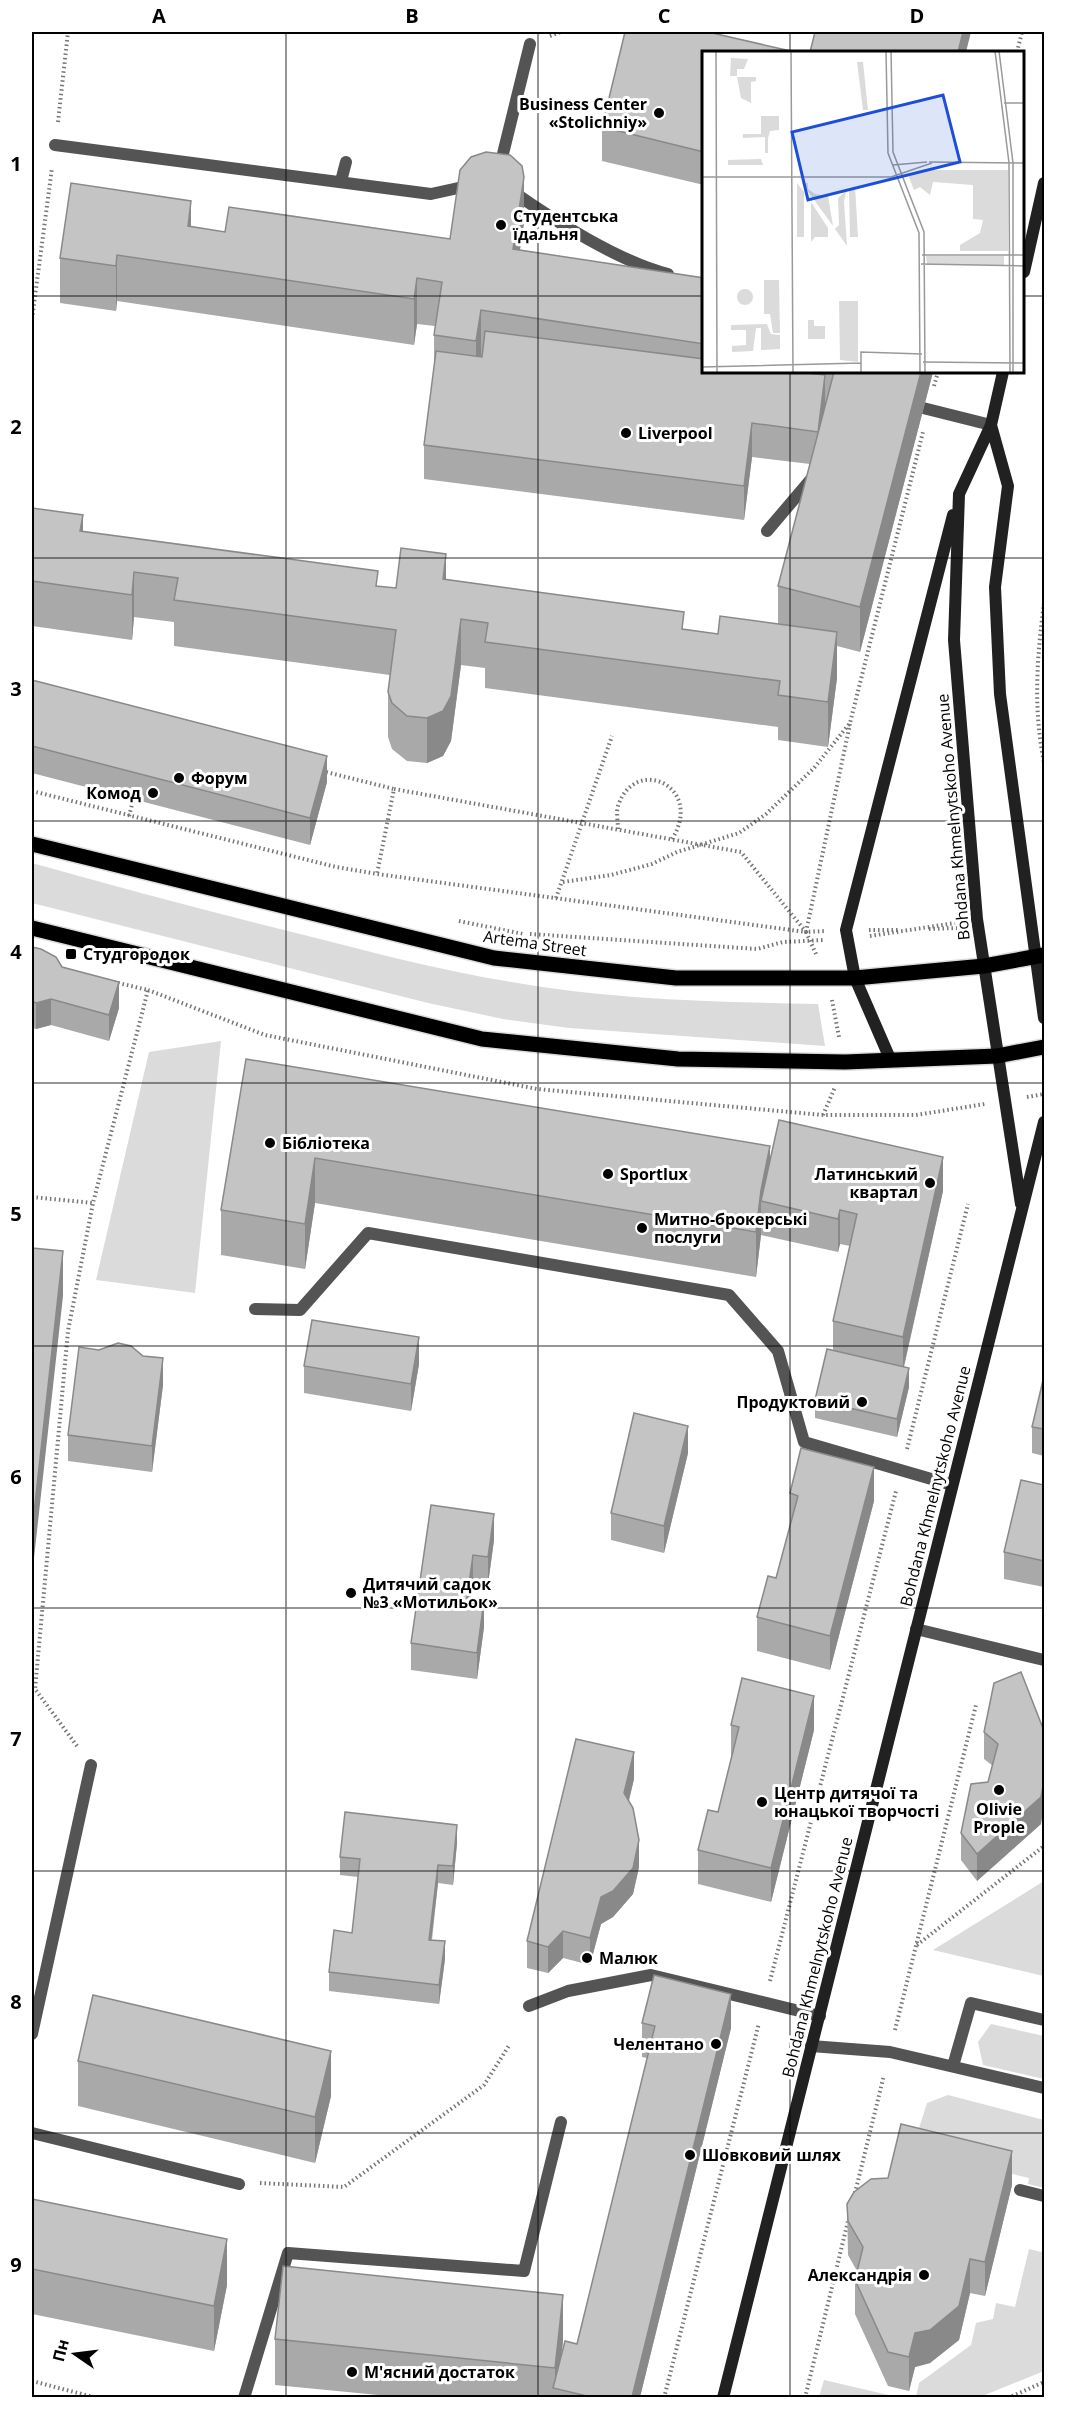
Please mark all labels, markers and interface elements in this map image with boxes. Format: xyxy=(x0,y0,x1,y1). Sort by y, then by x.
text: A xyxy=(152,2,166,29)
text: B xyxy=(405,2,419,29)
text: C xyxy=(658,2,671,29)
text: D xyxy=(910,2,924,29)
inset map xyxy=(702,51,1025,374)
place label: Business Center «Stolichniy» xyxy=(519,93,647,133)
marker: Business Center «Stolichniy» xyxy=(652,106,666,120)
text: 1 xyxy=(10,150,22,177)
place label: Студентська їдальня xyxy=(512,205,618,245)
marker: Студентська їдальня xyxy=(494,218,508,232)
text: 2 xyxy=(10,413,22,440)
place label: Liverpool xyxy=(638,422,713,444)
marker: Liverpool xyxy=(619,426,633,440)
text: 3 xyxy=(10,675,22,702)
street label: Bohdana Khmelnytskoho Avenue xyxy=(931,693,975,941)
place label: Форум xyxy=(191,767,247,789)
marker: Форум xyxy=(172,771,186,785)
place label: Комод xyxy=(86,782,141,804)
marker: Комод xyxy=(146,786,160,800)
street label: Artema Street xyxy=(482,925,588,961)
text: 4 xyxy=(10,938,22,965)
place label: Студгородок xyxy=(83,943,190,965)
marker: Студгородок xyxy=(64,947,78,961)
place label: Бібліотека xyxy=(282,1132,370,1154)
marker: Бібліотека xyxy=(263,1136,277,1150)
place label: Sportlux xyxy=(620,1163,688,1185)
place label: Латинський квартал xyxy=(814,1163,918,1203)
marker: Sportlux xyxy=(601,1167,615,1181)
marker: Латинський квартал xyxy=(923,1176,937,1190)
text: 5 xyxy=(10,1200,22,1227)
place label: Митно-брокерські послуги xyxy=(654,1208,807,1248)
marker: Митно-брокерські послуги xyxy=(635,1221,649,1235)
street label: Bohdana Khmelnytskoho Avenue xyxy=(894,1363,976,1609)
place label: Продуктовий xyxy=(737,1391,850,1413)
marker: Продуктовий xyxy=(855,1395,869,1409)
text: 6 xyxy=(10,1463,22,1490)
place label: Дитячий садок №3 «Мотильок» xyxy=(363,1573,498,1613)
marker: Дитячий садок №3 «Мотильок» xyxy=(344,1586,358,1600)
text: 7 xyxy=(10,1725,22,1752)
place label: Центр дитячої та юнацької творчості xyxy=(774,1782,939,1822)
marker: Olivie Prople xyxy=(992,1783,1006,1797)
marker: Центр дитячої та юнацької творчості xyxy=(755,1795,769,1809)
place label: Olivie Prople xyxy=(973,1798,1025,1838)
street label: Bohdana Khmelnytskoho Avenue xyxy=(776,1834,858,2080)
place label: Малюк xyxy=(599,1947,658,1969)
marker: Малюк xyxy=(580,1951,594,1965)
text: 8 xyxy=(10,1988,22,2015)
place label: Челентано xyxy=(614,2033,704,2055)
marker: Челентано xyxy=(709,2037,723,2051)
place label: Шовковий шлях xyxy=(702,2144,842,2166)
marker: Шовковий шлях xyxy=(683,2148,697,2162)
text: 9 xyxy=(10,2251,22,2278)
place label: Александрія xyxy=(808,2264,912,2286)
marker: Александрія xyxy=(917,2268,931,2282)
north arrow xyxy=(45,2324,105,2384)
text: Пн xyxy=(47,2337,74,2364)
place label: М'ясний достаток xyxy=(364,2361,515,2383)
marker: М'ясний достаток xyxy=(345,2365,359,2379)

